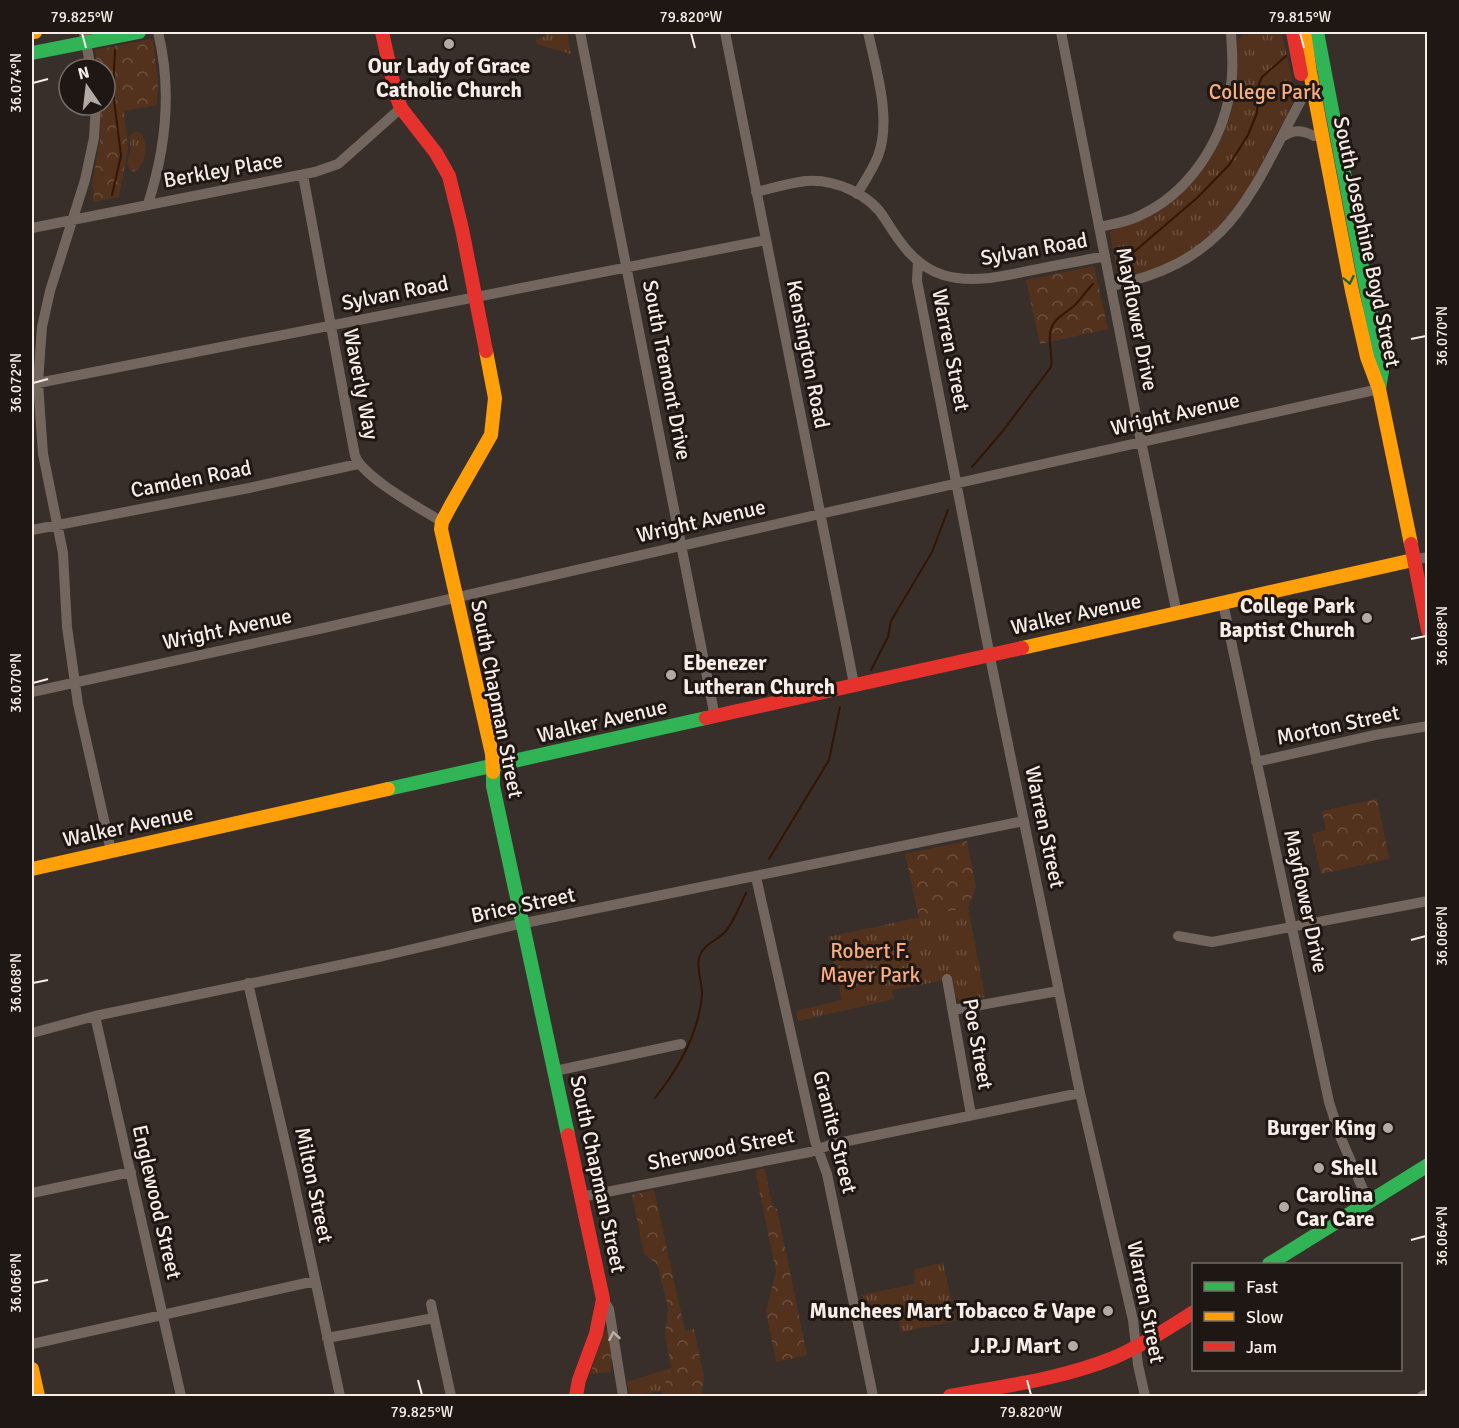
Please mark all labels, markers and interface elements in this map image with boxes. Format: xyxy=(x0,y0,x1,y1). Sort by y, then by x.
text: 79.825°W xyxy=(51,8,114,26)
text: 79.820°W xyxy=(660,8,723,26)
text: 79.815°W xyxy=(1269,8,1332,26)
marker: Our Lady of Grace Catholic Church xyxy=(442,37,456,51)
text: 36.074°N xyxy=(7,53,25,113)
place label: Our Lady of Grace Catholic Church xyxy=(368,53,530,103)
north arrow xyxy=(57,57,117,117)
text: N xyxy=(76,62,91,84)
park label: College Park xyxy=(1209,79,1322,105)
street label: South Josephine Boyd Street xyxy=(1328,114,1406,370)
street label: Berkley Place xyxy=(161,147,285,193)
street label: Sylvan Road xyxy=(978,227,1090,271)
street label: Mayflower Drive xyxy=(1110,245,1164,393)
street label: Sylvan Road xyxy=(339,270,451,316)
one-way arrow xyxy=(1342,275,1355,285)
street label: South Tremont Drive xyxy=(637,278,697,462)
street label: Kensington Road xyxy=(781,278,835,430)
street label: Warren Street xyxy=(926,287,976,413)
text: 36.070°N xyxy=(1433,306,1451,366)
street label: Waverly Way xyxy=(338,326,385,442)
text: 36.072°N xyxy=(7,353,25,413)
street label: Wright Avenue xyxy=(1108,387,1242,441)
street label: Camden Road xyxy=(128,455,254,503)
street label: Wright Avenue xyxy=(634,494,768,548)
street label: Walker Avenue xyxy=(1008,588,1144,640)
place label: College Park Baptist Church xyxy=(1219,593,1355,643)
street label: South Chapman Street xyxy=(465,598,529,800)
street label: Wright Avenue xyxy=(160,603,294,655)
text: 36.068°N xyxy=(1433,606,1451,666)
marker: College Park Baptist Church xyxy=(1360,611,1374,625)
place label: Ebenezer Lutheran Church xyxy=(683,650,835,700)
text: 36.070°N xyxy=(7,653,25,713)
marker: Ebenezer Lutheran Church xyxy=(664,668,678,682)
street label: Walker Avenue xyxy=(534,693,670,749)
street label: Morton Street xyxy=(1274,699,1402,751)
street label: Warren Street xyxy=(1019,764,1071,890)
street label: Walker Avenue xyxy=(60,800,196,852)
street label: Mayflower Drive xyxy=(1278,827,1334,975)
street label: Brice Street xyxy=(469,881,577,929)
text: 36.066°N xyxy=(1433,906,1451,966)
park label: Robert F. Mayer Park xyxy=(820,938,921,988)
text: 36.068°N xyxy=(7,953,25,1013)
street label: Poe Street xyxy=(957,996,999,1092)
street label: Granite Street xyxy=(807,1068,863,1196)
street label: South Chapman Street xyxy=(564,1073,632,1275)
place label: Burger King xyxy=(1267,1115,1376,1141)
marker: Burger King xyxy=(1381,1121,1395,1135)
street label: Englewood Street xyxy=(127,1122,187,1282)
street label: Sherwood Street xyxy=(645,1122,797,1176)
street label: Milton Street xyxy=(289,1125,339,1245)
place label: Shell xyxy=(1331,1155,1378,1181)
marker: Shell xyxy=(1312,1161,1326,1175)
place label: Carolina Car Care xyxy=(1296,1182,1375,1232)
marker: Carolina Car Care xyxy=(1277,1200,1291,1214)
text: 36.064°N xyxy=(1433,1206,1451,1266)
street label: Warren Street xyxy=(1121,1239,1171,1365)
text: 36.066°N xyxy=(7,1253,25,1313)
legend xyxy=(1192,1263,1402,1371)
text: Fast xyxy=(1246,1276,1278,1298)
place label: Munchees Mart Tobacco & Vape xyxy=(810,1298,1096,1324)
marker: Munchees Mart Tobacco & Vape xyxy=(1101,1304,1115,1318)
text: Slow xyxy=(1246,1306,1283,1328)
one-way arrow xyxy=(608,1331,621,1341)
place label: J.P.J Mart xyxy=(970,1333,1061,1359)
text: Jam xyxy=(1246,1336,1277,1358)
marker: J.P.J Mart xyxy=(1066,1339,1080,1353)
text: 79.825°W xyxy=(391,1403,454,1421)
text: 79.820°W xyxy=(1000,1403,1063,1421)

